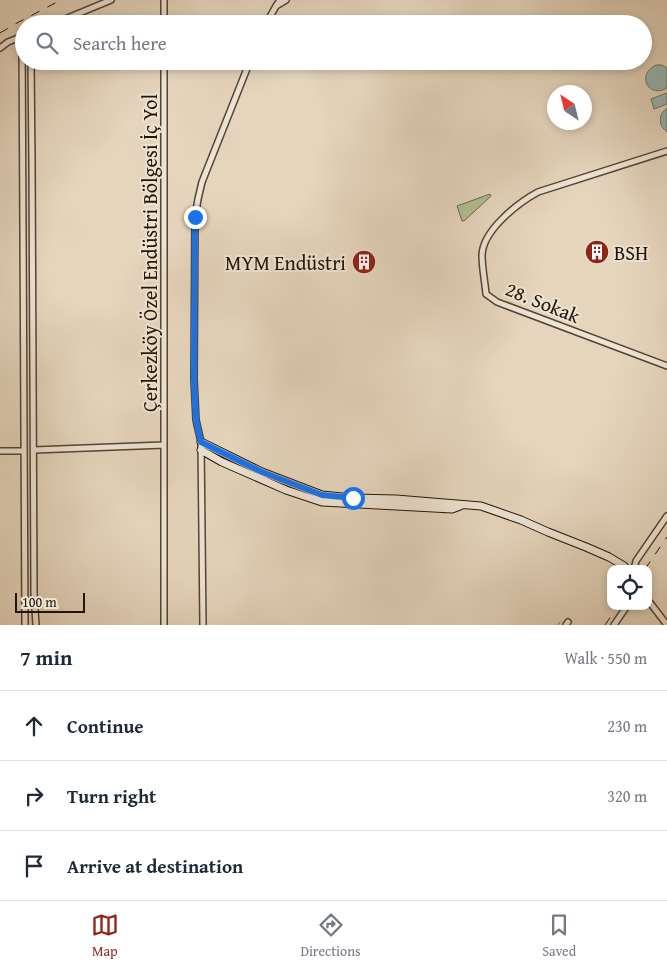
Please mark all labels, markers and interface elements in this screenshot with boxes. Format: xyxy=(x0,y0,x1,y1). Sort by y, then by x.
search box xyxy=(15,15,652,70)
icon: search xyxy=(33,29,61,57)
text: Search here xyxy=(73,29,167,57)
north arrow xyxy=(547,85,592,130)
street label: Çerkezköy Özel Endüstri Bölgesi İç Yol xyxy=(135,94,164,412)
route end xyxy=(184,206,207,229)
place label: BSH xyxy=(614,238,648,267)
building icon: BSH xyxy=(584,239,610,265)
place label: MYM Endüstri xyxy=(225,248,346,277)
building icon: MYM Endüstri xyxy=(351,249,377,275)
street label: 28. Sokak xyxy=(501,274,585,330)
route start xyxy=(342,487,365,510)
map controls xyxy=(607,565,652,610)
button: locate xyxy=(607,565,652,610)
scale bar xyxy=(15,590,85,613)
text: 100 m xyxy=(22,592,57,612)
text: 7 min xyxy=(20,642,72,673)
text: Walk · 550 m xyxy=(564,646,647,670)
icon: ahead xyxy=(20,712,48,740)
text: Continue xyxy=(67,712,144,740)
text: 230 m xyxy=(607,714,647,738)
icon: right xyxy=(20,782,48,810)
text: Turn right xyxy=(67,782,156,810)
text: 320 m xyxy=(607,784,647,808)
icon: arrive xyxy=(20,852,48,880)
text: Arrive at destination xyxy=(67,852,243,880)
tab: Map xyxy=(91,911,119,961)
tab: Directions xyxy=(300,911,361,961)
tab: Saved xyxy=(542,911,576,961)

